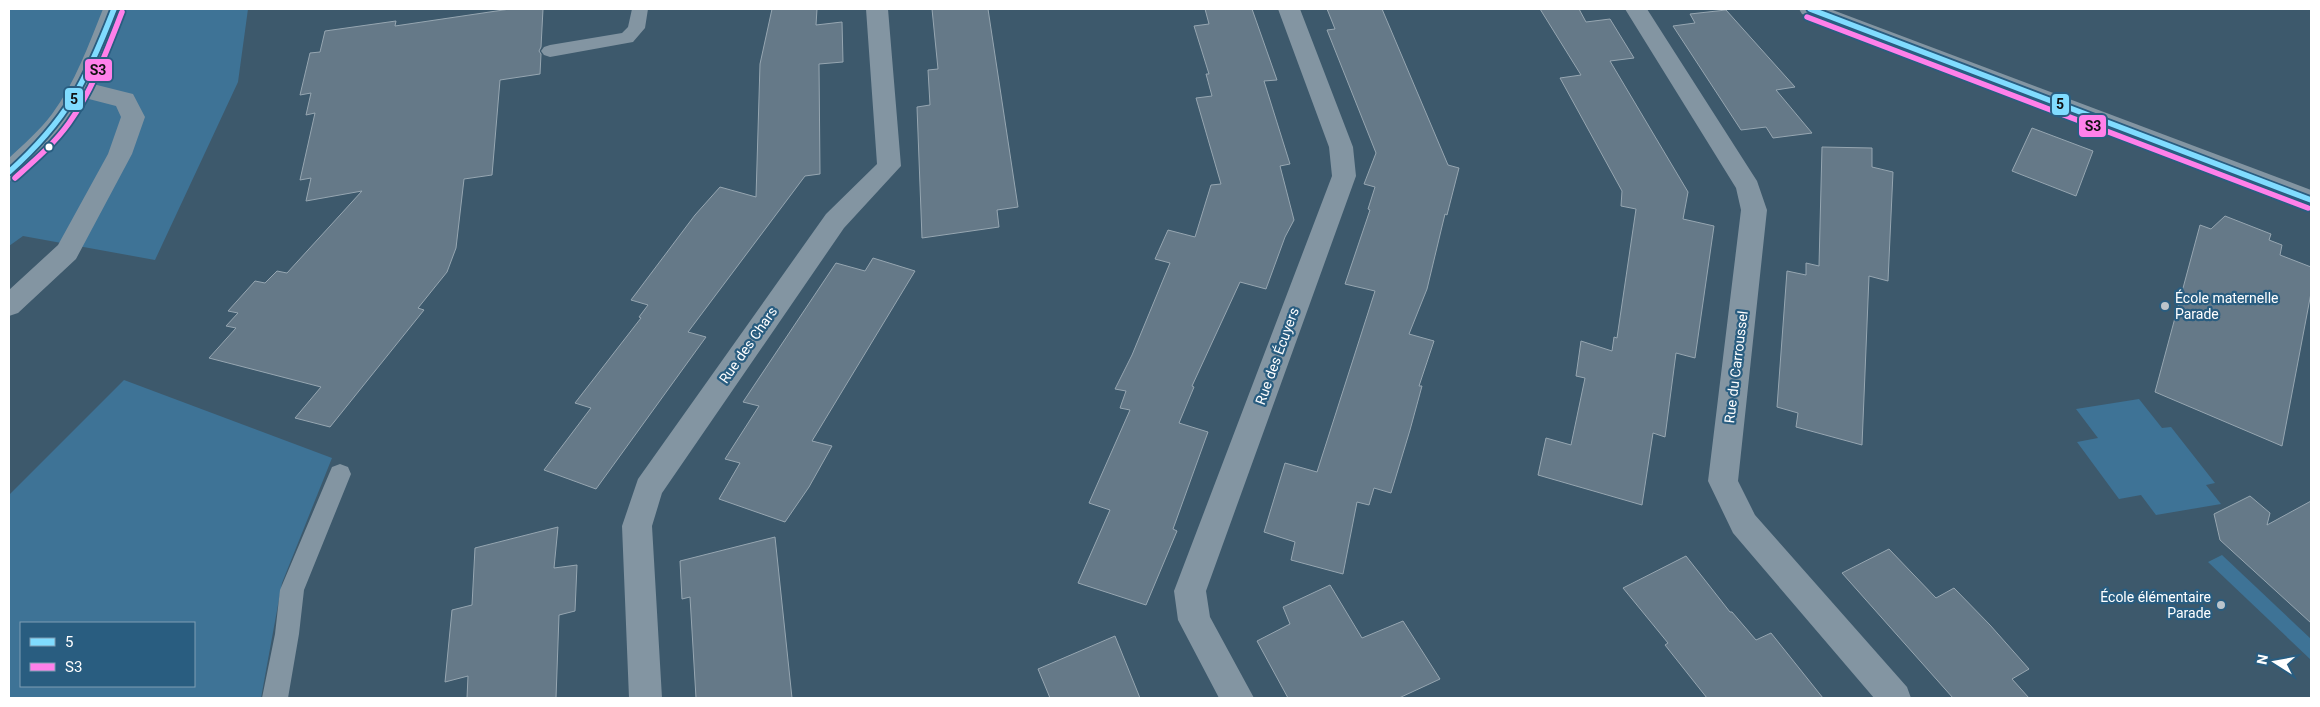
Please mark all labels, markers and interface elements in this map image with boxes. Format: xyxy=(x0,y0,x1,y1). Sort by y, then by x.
line badge: S3 xyxy=(84,58,113,82)
text: S3 xyxy=(90,62,106,78)
line badge: 5 xyxy=(64,87,84,111)
text: 5 xyxy=(70,91,78,107)
line badge: 5 xyxy=(2051,93,2070,116)
text: 5 xyxy=(2056,96,2064,112)
line badge: S3 xyxy=(2078,114,2107,138)
text: S3 xyxy=(2085,118,2101,134)
unlabelled marker xyxy=(44,142,54,152)
place label: École maternelle Parade xyxy=(2175,289,2278,322)
marker: École maternelle Parade xyxy=(2159,300,2171,312)
street label: Rue des Chars xyxy=(716,304,780,386)
street label: Rue des Écuyers xyxy=(1251,305,1302,407)
street label: Rue du Carroussel xyxy=(1721,310,1751,424)
place label: École élémentaire Parade xyxy=(2100,588,2211,621)
marker: École élémentaire Parade xyxy=(2215,599,2227,611)
legend xyxy=(20,622,195,687)
text: 5 xyxy=(65,633,73,651)
north arrow xyxy=(2250,637,2300,687)
text: N xyxy=(2253,653,2271,666)
text: S3 xyxy=(65,658,82,676)

